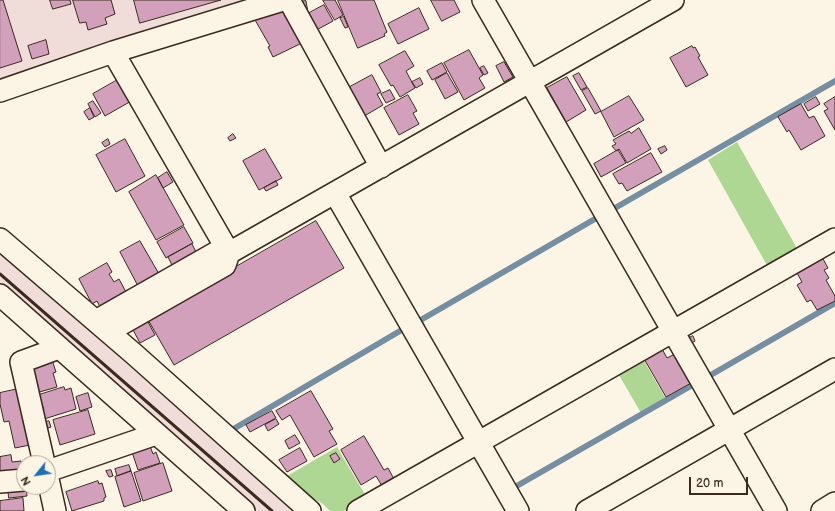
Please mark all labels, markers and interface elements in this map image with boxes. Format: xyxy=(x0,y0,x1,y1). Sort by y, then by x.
north arrow xyxy=(16,455,56,495)
scale bar xyxy=(691,469,750,495)
text: N xyxy=(18,474,34,488)
text: 20 m xyxy=(696,476,723,491)

